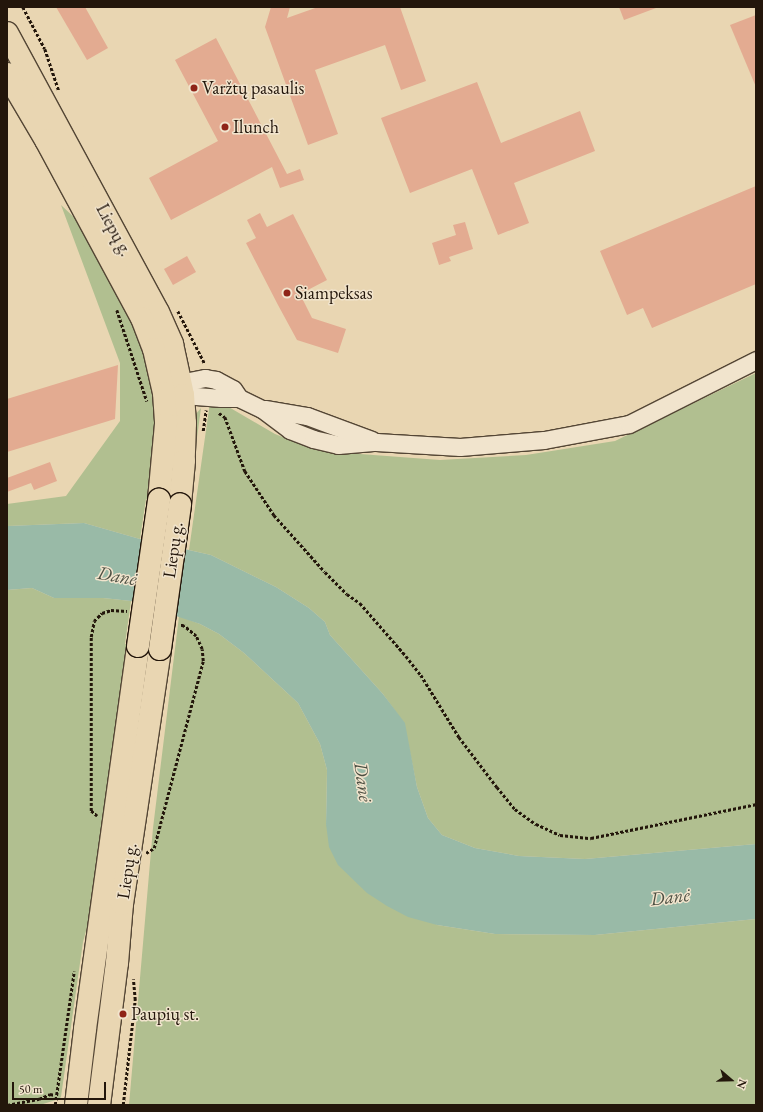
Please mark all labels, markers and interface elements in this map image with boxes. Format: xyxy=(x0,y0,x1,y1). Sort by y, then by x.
place label: Varžtų pasaulis xyxy=(202,77,304,99)
marker: Varžtų pasaulis xyxy=(189,83,199,93)
place label: Ilunch xyxy=(233,116,279,138)
marker: Ilunch xyxy=(220,122,230,132)
street label: Liepų g. xyxy=(91,200,137,260)
place label: Siampeksas xyxy=(295,282,373,304)
marker: Siampeksas xyxy=(282,288,292,298)
street label: Liepų g. xyxy=(158,521,188,579)
water label: Danė xyxy=(95,561,139,591)
water label: Danė xyxy=(349,761,377,803)
street label: Liepų g. xyxy=(112,842,142,900)
water label: Danė xyxy=(649,883,691,911)
place label: Paupių st. xyxy=(131,1003,199,1025)
marker: Paupių st. xyxy=(118,1009,128,1019)
north arrow xyxy=(711,1060,751,1100)
scale bar xyxy=(14,1074,108,1100)
text: N xyxy=(734,1078,750,1091)
text: 50 m xyxy=(19,1081,42,1097)

